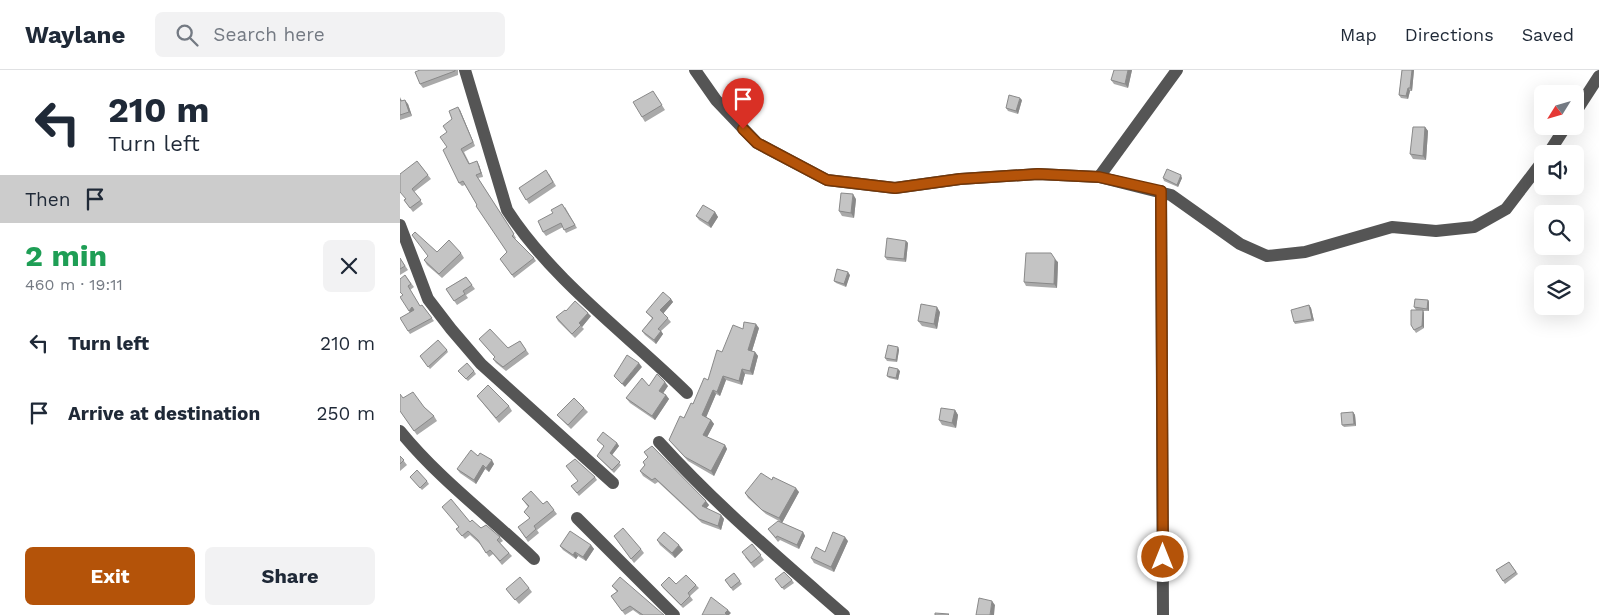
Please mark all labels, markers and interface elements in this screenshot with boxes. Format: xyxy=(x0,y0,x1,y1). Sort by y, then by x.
search box xyxy=(155,12,505,57)
text: Waylane xyxy=(25,21,125,49)
icon: search xyxy=(173,21,201,49)
text: Search here xyxy=(213,23,325,46)
text: Map xyxy=(1340,24,1377,45)
text: Directions xyxy=(1405,24,1494,45)
text: Saved xyxy=(1522,24,1574,45)
pin xyxy=(722,78,764,129)
icon: arrive xyxy=(729,85,757,113)
north arrow xyxy=(1534,85,1584,135)
map controls xyxy=(1534,85,1584,315)
text: 210 m xyxy=(108,89,209,131)
icon: left xyxy=(25,90,90,155)
text: Turn left xyxy=(108,131,200,156)
button: sound xyxy=(1534,145,1584,195)
icon: arrive xyxy=(81,185,109,213)
text: Then xyxy=(25,188,71,211)
button: search xyxy=(1534,205,1584,255)
text: 2 min xyxy=(25,238,107,273)
button: close xyxy=(323,240,375,292)
button: layers xyxy=(1534,265,1584,315)
text: 460 m · 19:11 xyxy=(25,275,123,294)
icon: left xyxy=(25,329,53,357)
text: Turn left xyxy=(68,332,149,355)
text: 210 m xyxy=(320,332,375,355)
icon: arrive xyxy=(25,399,53,427)
text: Arrive at destination xyxy=(68,402,260,425)
text: 250 m xyxy=(316,402,375,425)
position arrow xyxy=(1136,530,1188,582)
button: Exit xyxy=(25,547,195,605)
button: Share xyxy=(205,547,375,605)

